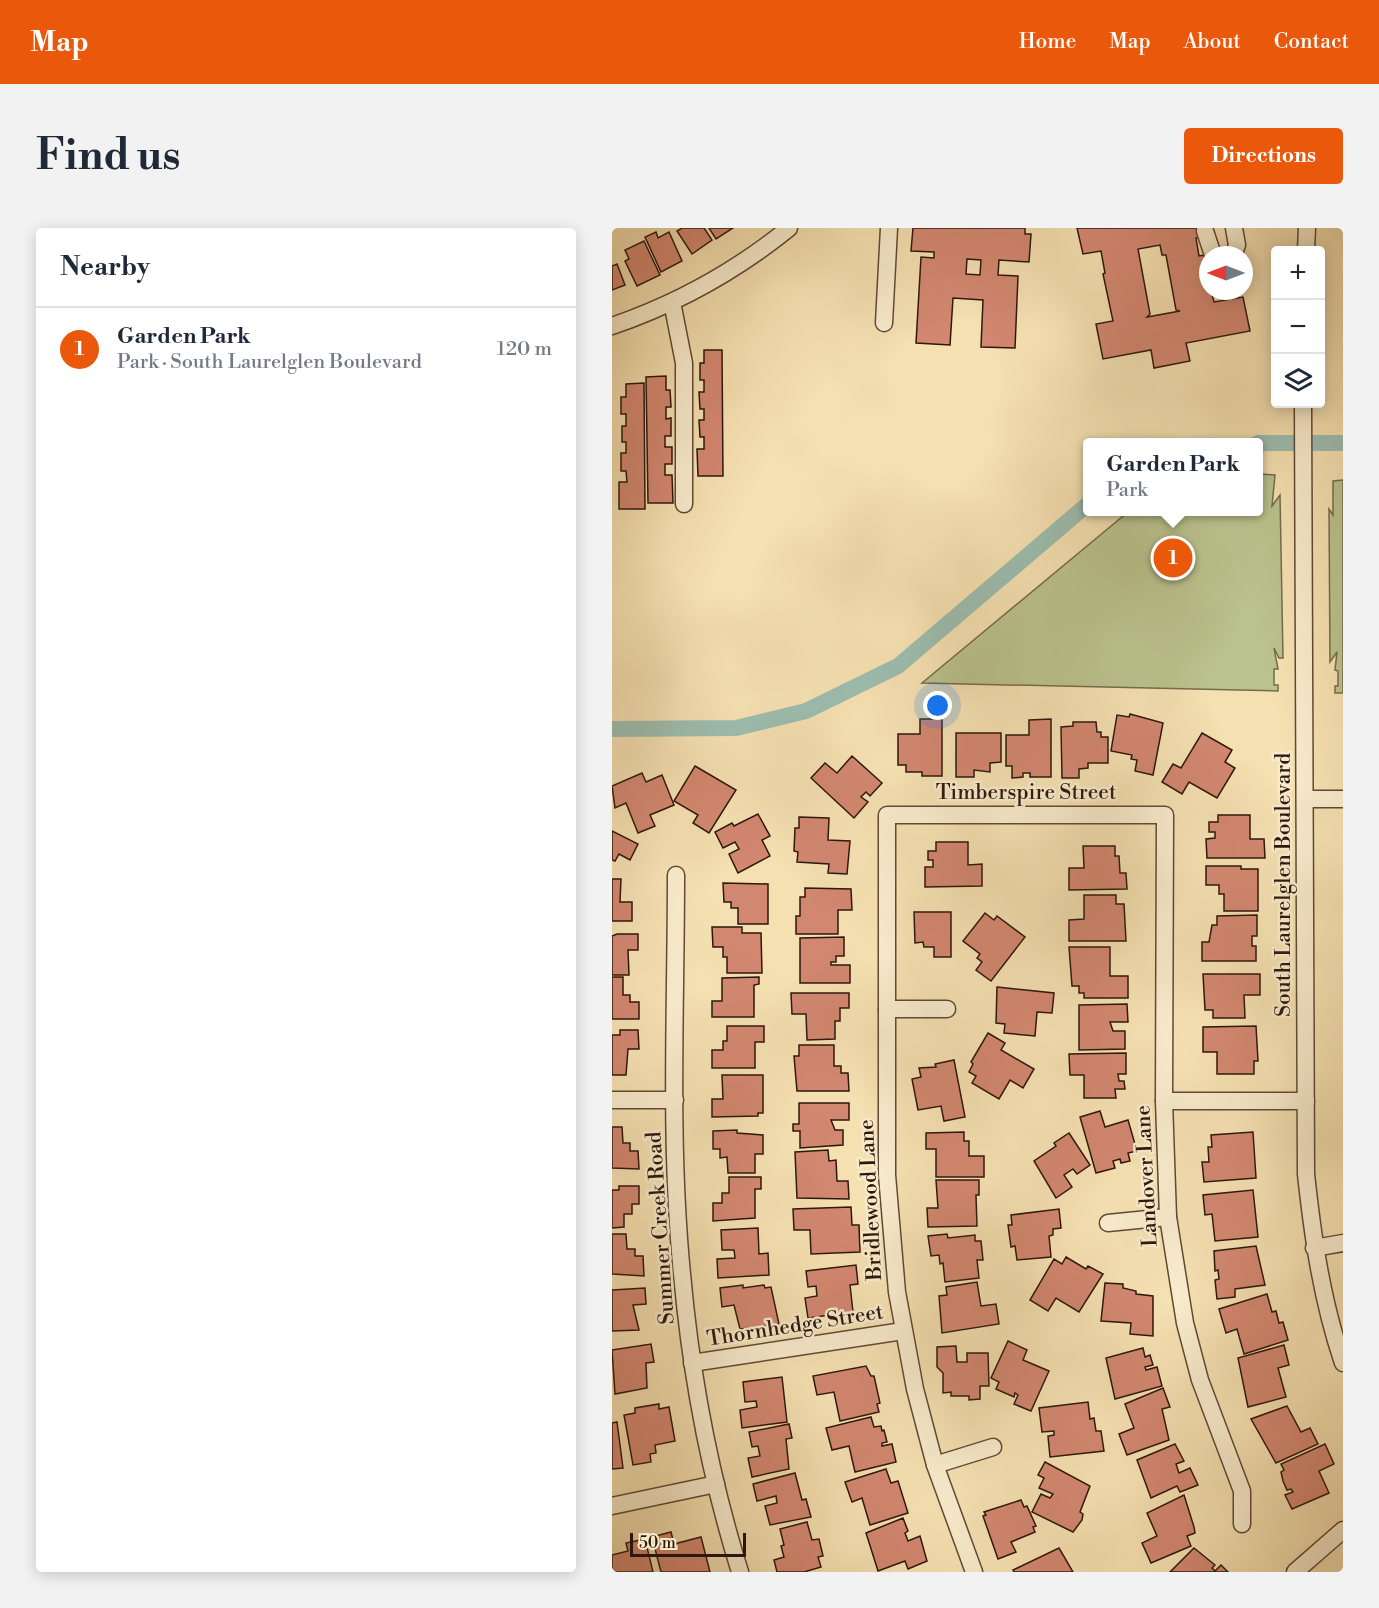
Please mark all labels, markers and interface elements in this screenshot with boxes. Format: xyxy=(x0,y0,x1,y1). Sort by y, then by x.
text: Map xyxy=(30,25,89,60)
text: Home xyxy=(1019,29,1076,55)
text: Map xyxy=(1109,29,1151,55)
text: About xyxy=(1184,29,1241,55)
text: Contact xyxy=(1274,29,1349,55)
button: Directions xyxy=(1184,128,1343,184)
text: Find us xyxy=(36,130,180,183)
north arrow xyxy=(1199,246,1253,300)
map controls xyxy=(1271,246,1325,408)
button: + xyxy=(1271,246,1325,300)
text: Nearby xyxy=(60,251,150,283)
button: − xyxy=(1271,300,1325,354)
text: Garden Park xyxy=(117,323,251,350)
text: 1 xyxy=(75,337,84,362)
text: 120 m xyxy=(497,337,552,362)
text: Park · South Laurelglen Boulevard xyxy=(117,350,422,375)
button: layers xyxy=(1271,354,1325,408)
popup xyxy=(1083,438,1263,516)
text: Garden Park xyxy=(1106,451,1240,478)
text: Park xyxy=(1106,478,1148,503)
pin: 1 xyxy=(1154,536,1192,580)
your location xyxy=(923,691,952,720)
street label: South Laurelglen Boulevard xyxy=(1271,753,1297,1017)
street label: Timberspire Street xyxy=(936,780,1117,806)
street label: Landover Lane xyxy=(1130,1104,1164,1248)
street label: Bridlewood Lane xyxy=(854,1119,888,1282)
street label: Summer Creek Road xyxy=(641,1131,681,1325)
street label: Thornhedge Street xyxy=(705,1299,886,1353)
scale bar xyxy=(630,1530,746,1558)
text: 50 m xyxy=(639,1533,676,1553)

